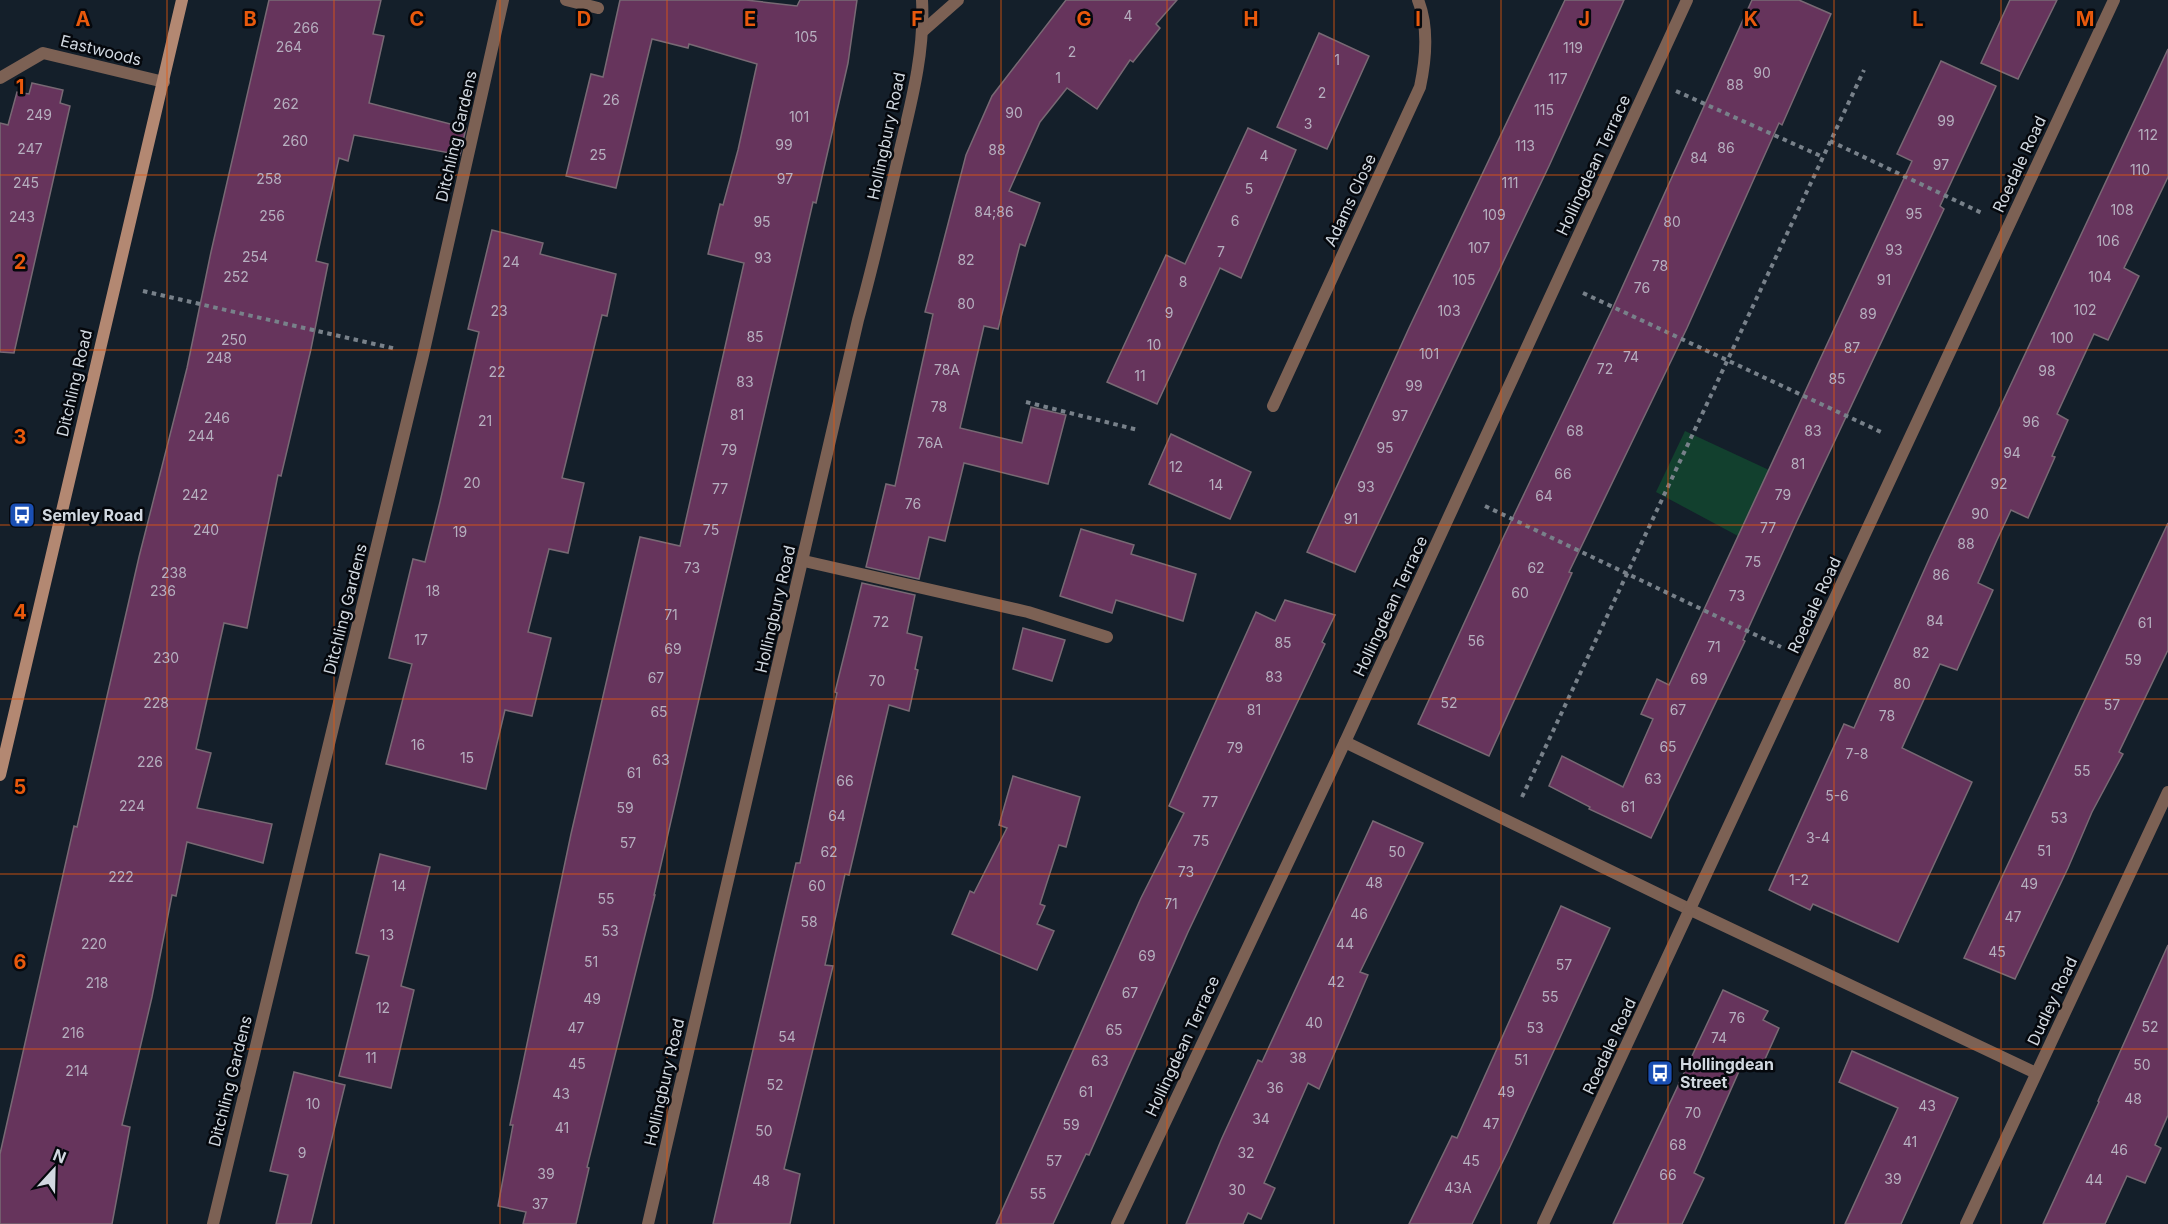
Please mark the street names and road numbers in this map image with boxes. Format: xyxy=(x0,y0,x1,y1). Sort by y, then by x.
street label: Eastwoods xyxy=(58,30,144,70)
street label: Ditchling Gardens xyxy=(431,68,481,204)
street label: Hollingbury Road xyxy=(863,70,909,202)
street label: Hollingdean Terrace xyxy=(1552,92,1634,238)
street label: Roedale Road xyxy=(1988,113,2050,215)
street label: Adams Close xyxy=(1320,151,1380,249)
street label: Ditchling Road xyxy=(52,328,96,438)
street label: Hollingdean Terrace xyxy=(1349,533,1431,679)
street label: Ditchling Gardens xyxy=(319,541,371,677)
street label: Hollingbury Road xyxy=(751,543,799,675)
street label: Roedale Road xyxy=(1783,554,1845,656)
street label: Dudley Road xyxy=(2023,953,2081,1049)
street label: Hollingdean Terrace xyxy=(1141,973,1223,1119)
street label: Roedale Road xyxy=(1578,995,1640,1097)
street label: Ditchling Gardens xyxy=(204,1013,256,1149)
street label: Hollingbury Road xyxy=(640,1016,688,1148)

